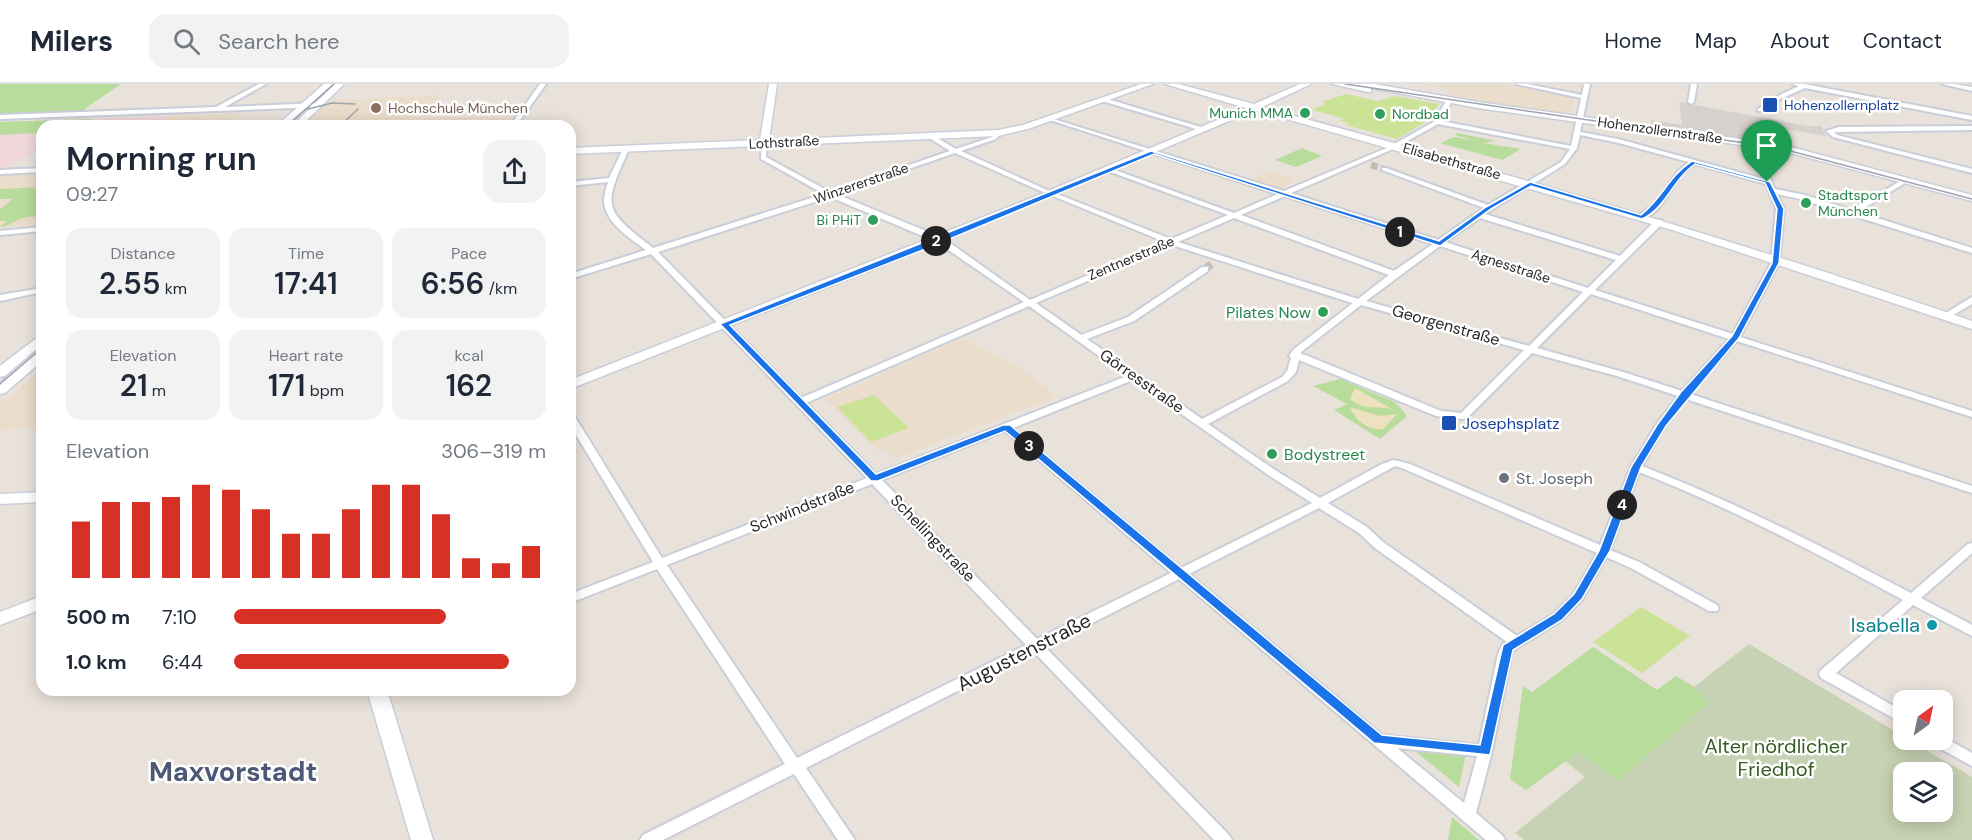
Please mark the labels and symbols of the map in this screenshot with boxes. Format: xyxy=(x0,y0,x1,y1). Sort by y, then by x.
marker: Hohenzollernplatz xyxy=(1761,96,1779,114)
place label: Hohenzollernplatz xyxy=(1784,96,1899,114)
place label: Hochschule München xyxy=(388,99,528,117)
marker: Hochschule München xyxy=(369,101,383,115)
place label: Munich MMA xyxy=(1209,104,1293,122)
place label: Nordbad xyxy=(1392,105,1449,123)
marker: Munich MMA xyxy=(1298,106,1312,120)
marker: Nordbad xyxy=(1373,107,1387,121)
street label: Hohenzollernstraße xyxy=(1596,112,1724,148)
pin xyxy=(1741,120,1792,182)
street label: Lothstraße xyxy=(748,131,820,153)
street label: Elisabethstraße xyxy=(1401,138,1503,184)
street label: Winzererstraße xyxy=(811,158,911,208)
place label: Stadtsport München xyxy=(1818,186,1888,220)
marker: Stadtsport München xyxy=(1799,196,1813,210)
place label: Bi PHiT xyxy=(817,211,861,229)
marker: Bi PHiT xyxy=(866,213,880,227)
pin: 1 xyxy=(1385,217,1415,247)
pin: 2 xyxy=(921,226,951,256)
street label: Zentnerstraße xyxy=(1085,232,1177,284)
street label: Agnesstraße xyxy=(1469,245,1553,287)
street label: Georgenstraße xyxy=(1390,300,1502,350)
place label: Pilates Now xyxy=(1226,302,1311,323)
marker: Pilates Now xyxy=(1316,305,1330,319)
street label: Görresstraße xyxy=(1096,344,1188,418)
place label: Josephsplatz xyxy=(1462,413,1560,434)
marker: Josephsplatz xyxy=(1440,414,1458,432)
pin: 3 xyxy=(1014,431,1044,461)
place label: Bodystreet xyxy=(1284,444,1365,465)
marker: Bodystreet xyxy=(1265,447,1279,461)
place label: St. Joseph xyxy=(1516,468,1593,489)
marker: St. Joseph xyxy=(1497,471,1511,485)
street label: Schwindstraße xyxy=(747,476,857,538)
street label: Schellingstraße xyxy=(886,490,980,586)
pin: 4 xyxy=(1607,490,1637,520)
street label: Augustenstraße xyxy=(953,607,1095,697)
place label: Isabella xyxy=(1851,612,1920,638)
marker: Isabella xyxy=(1925,618,1939,632)
north arrow xyxy=(1893,690,1953,750)
park label: Alter nördlicher Friedhof xyxy=(1704,733,1848,782)
district label: Maxvorstadt xyxy=(149,754,317,789)

